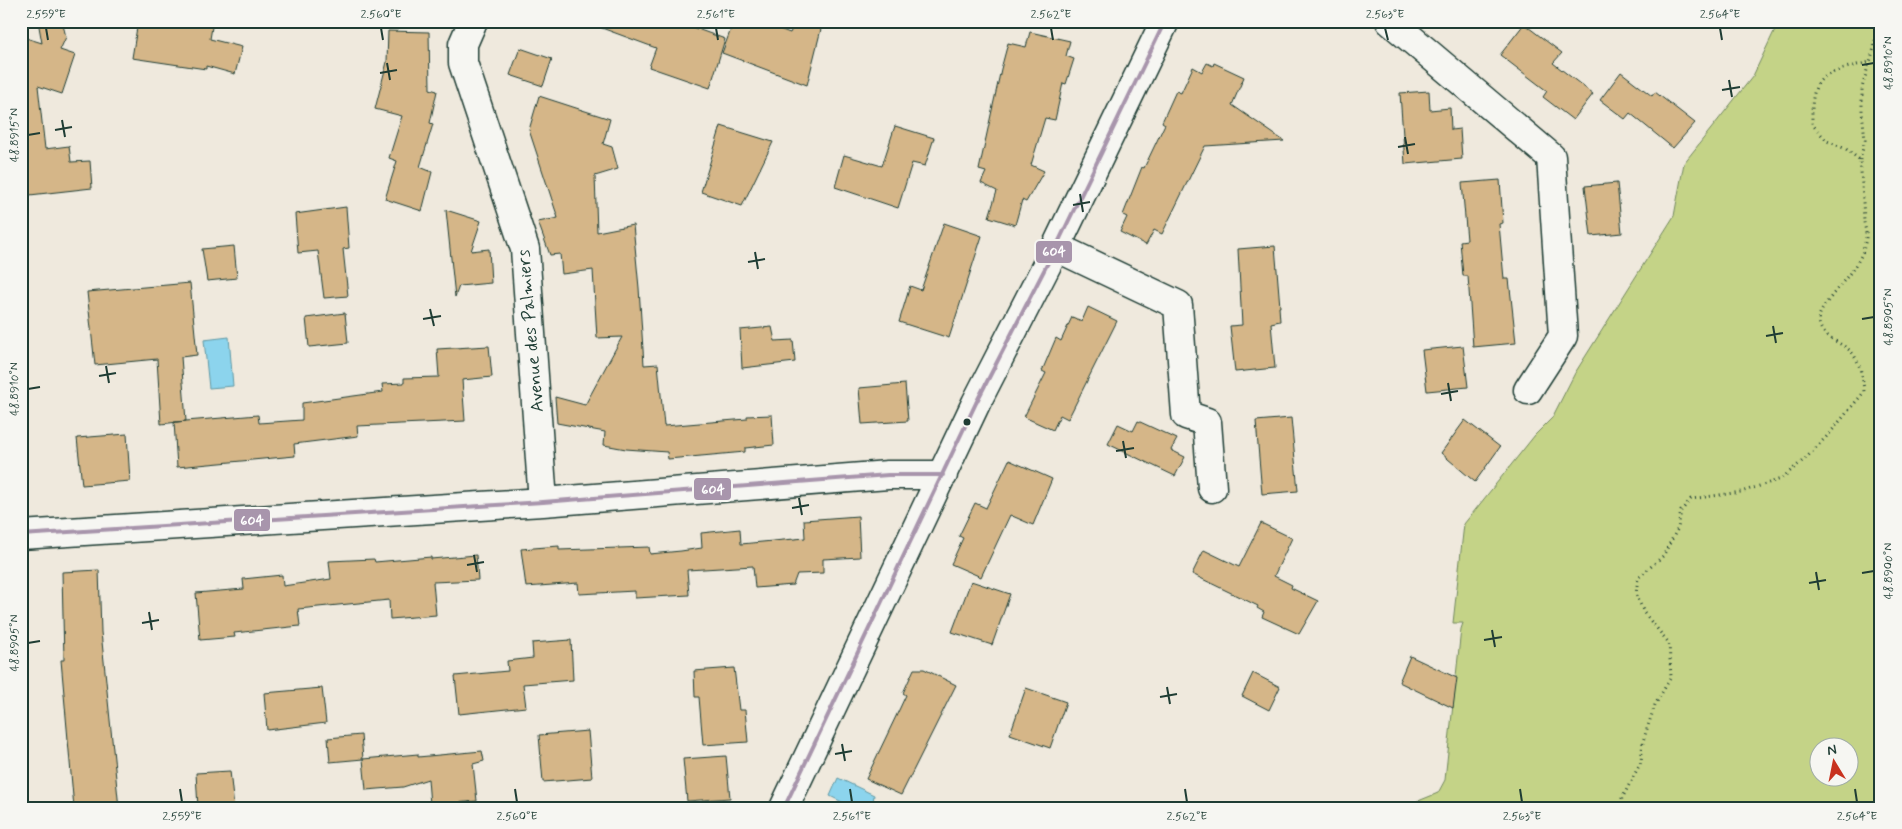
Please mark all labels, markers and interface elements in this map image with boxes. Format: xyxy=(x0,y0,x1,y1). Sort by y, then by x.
text: 2.559°E xyxy=(26,7,66,23)
text: 2.560°E xyxy=(361,7,401,23)
text: 2.561°E xyxy=(697,7,735,23)
text: 2.562°E xyxy=(1031,7,1071,23)
text: 2.563°E xyxy=(1366,7,1404,23)
text: 2.564°E xyxy=(1700,7,1740,23)
text: 48.8910°N xyxy=(1881,36,1897,90)
text: 48.8915°N xyxy=(7,108,23,162)
line badge: 604 xyxy=(1035,240,1073,264)
text: 604 xyxy=(1042,243,1066,261)
street label: Avenue des Palmiers xyxy=(512,248,550,413)
text: 48.8905°N xyxy=(1881,289,1897,345)
text: 48.8910°N xyxy=(7,362,23,416)
unlabelled marker xyxy=(962,417,972,427)
line badge: 604 xyxy=(693,477,732,501)
text: 604 xyxy=(701,481,725,499)
line badge: 604 xyxy=(233,508,271,532)
text: 604 xyxy=(240,512,264,530)
text: 48.8900°N xyxy=(1881,543,1897,599)
text: 48.8905°N xyxy=(7,615,23,671)
north arrow xyxy=(1810,736,1860,786)
text: N xyxy=(1826,741,1838,760)
text: 2.559°E xyxy=(162,809,202,825)
text: 2.560°E xyxy=(497,809,537,825)
text: 2.561°E xyxy=(833,809,871,825)
text: 2.562°E xyxy=(1167,809,1207,825)
text: 2.563°E xyxy=(1503,809,1541,825)
text: 2.564°E xyxy=(1837,809,1877,825)

